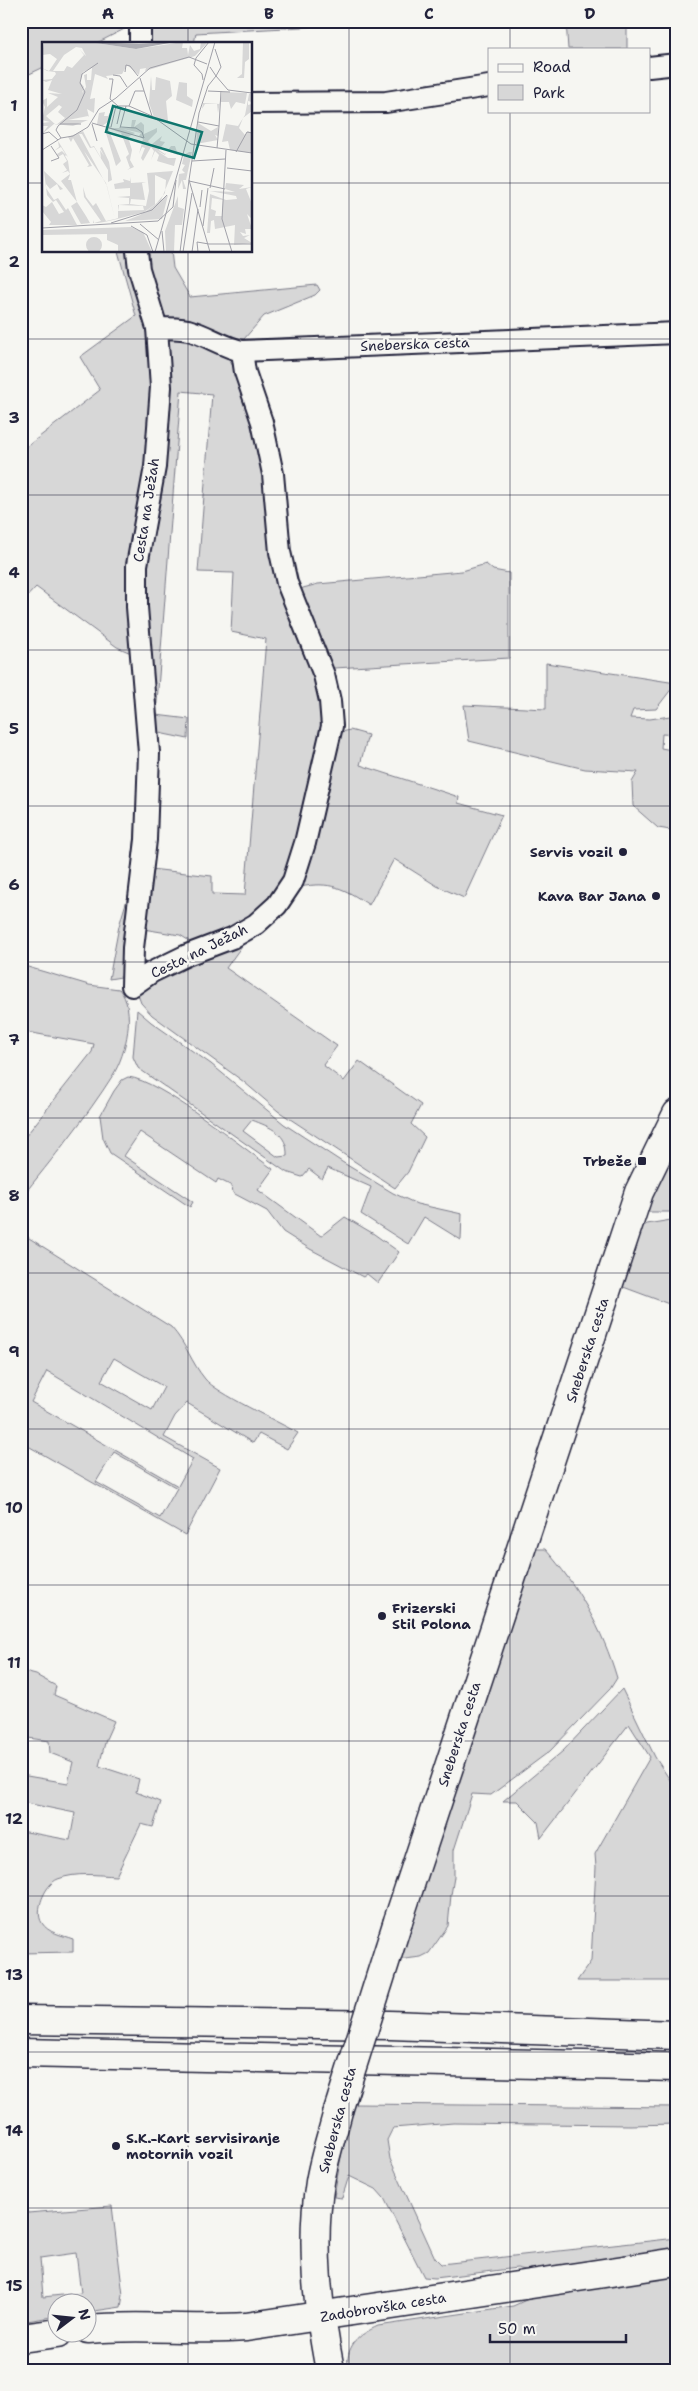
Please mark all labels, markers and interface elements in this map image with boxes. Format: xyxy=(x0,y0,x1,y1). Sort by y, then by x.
text: A xyxy=(102,3,114,24)
text: B xyxy=(264,3,274,24)
text: C xyxy=(424,3,434,24)
text: D xyxy=(584,3,596,24)
inset map xyxy=(42,42,252,252)
legend xyxy=(488,48,650,112)
text: Road xyxy=(533,57,571,77)
text: Park xyxy=(533,83,565,103)
text: 1 xyxy=(10,95,18,116)
text: 2 xyxy=(8,251,20,272)
street label: Sneberska cesta xyxy=(360,333,470,355)
text: 3 xyxy=(8,407,20,428)
street label: Cesta na Ježah xyxy=(129,457,163,563)
text: 4 xyxy=(8,562,20,583)
text: 5 xyxy=(9,718,19,739)
place label: Servis vozil xyxy=(530,843,613,861)
marker: Servis vozil xyxy=(617,846,629,858)
text: 6 xyxy=(8,874,20,895)
place label: Kava Bar Jana xyxy=(538,887,646,905)
marker: Kava Bar Jana xyxy=(650,890,662,902)
street label: Cesta na Ježah xyxy=(148,920,250,982)
text: 7 xyxy=(8,1029,20,1050)
place label: Trbeže xyxy=(583,1152,632,1170)
marker: Trbeže xyxy=(636,1155,648,1167)
text: 8 xyxy=(8,1185,20,1206)
street label: Sneberska cesta xyxy=(562,1295,613,1405)
text: 9 xyxy=(8,1341,20,1362)
text: 10 xyxy=(5,1497,23,1518)
place label: Frizerski Stil Polona xyxy=(392,1599,471,1633)
marker: Frizerski Stil Polona xyxy=(376,1610,388,1622)
text: 11 xyxy=(7,1652,21,1673)
street label: Sneberska cesta xyxy=(434,1679,485,1789)
text: 12 xyxy=(5,1808,23,1829)
text: 13 xyxy=(5,1964,23,1985)
street label: Sneberska cesta xyxy=(314,2065,360,2175)
text: 14 xyxy=(5,2120,23,2141)
place label: S.K.-Kart servisiranje motornih vozil xyxy=(126,2129,280,2163)
marker: S.K.-Kart servisiranje motornih vozil xyxy=(110,2140,122,2152)
text: 15 xyxy=(5,2275,23,2296)
street label: Zadobrovška cesta xyxy=(319,2288,447,2326)
north arrow xyxy=(48,2294,98,2344)
text: N xyxy=(74,2307,95,2322)
scale bar xyxy=(490,2311,627,2343)
text: 50 m xyxy=(498,2319,536,2339)

